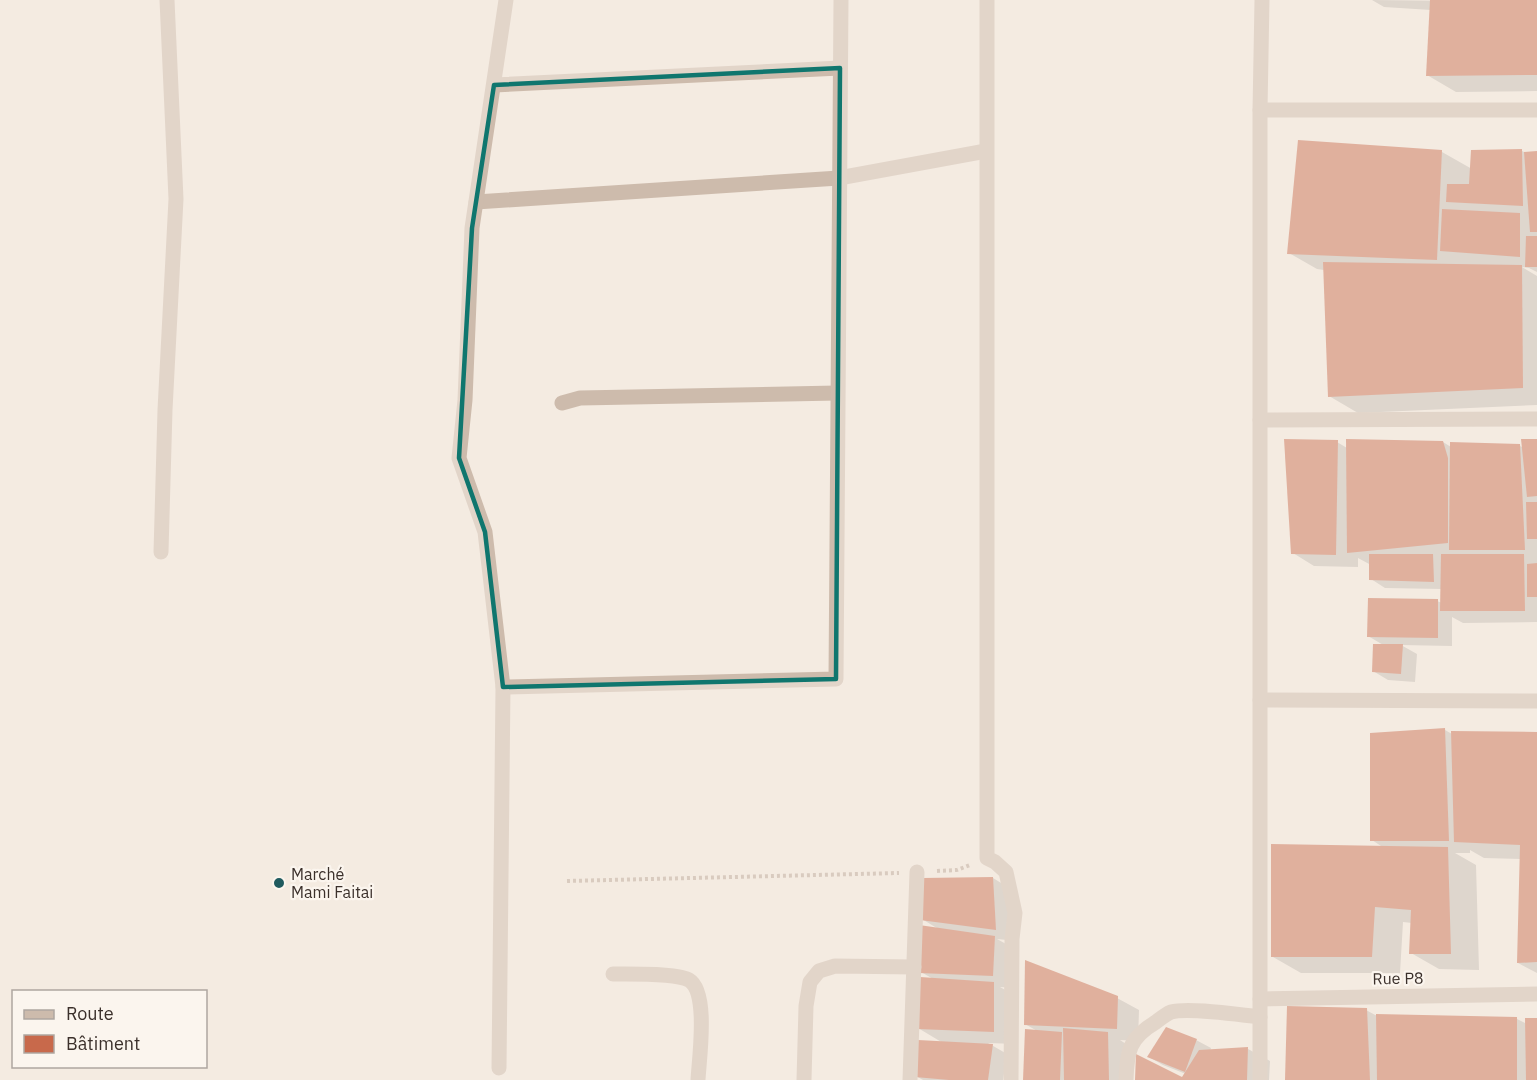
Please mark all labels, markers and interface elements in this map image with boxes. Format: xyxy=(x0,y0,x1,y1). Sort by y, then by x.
place label: Marché Mami Faitai xyxy=(291,864,373,902)
marker: Marché Mami Faitai xyxy=(272,876,286,890)
street label: Rue P8 xyxy=(1372,968,1424,988)
legend xyxy=(12,990,207,1068)
text: Route xyxy=(66,1002,114,1025)
text: Bâtiment xyxy=(66,1032,140,1055)

